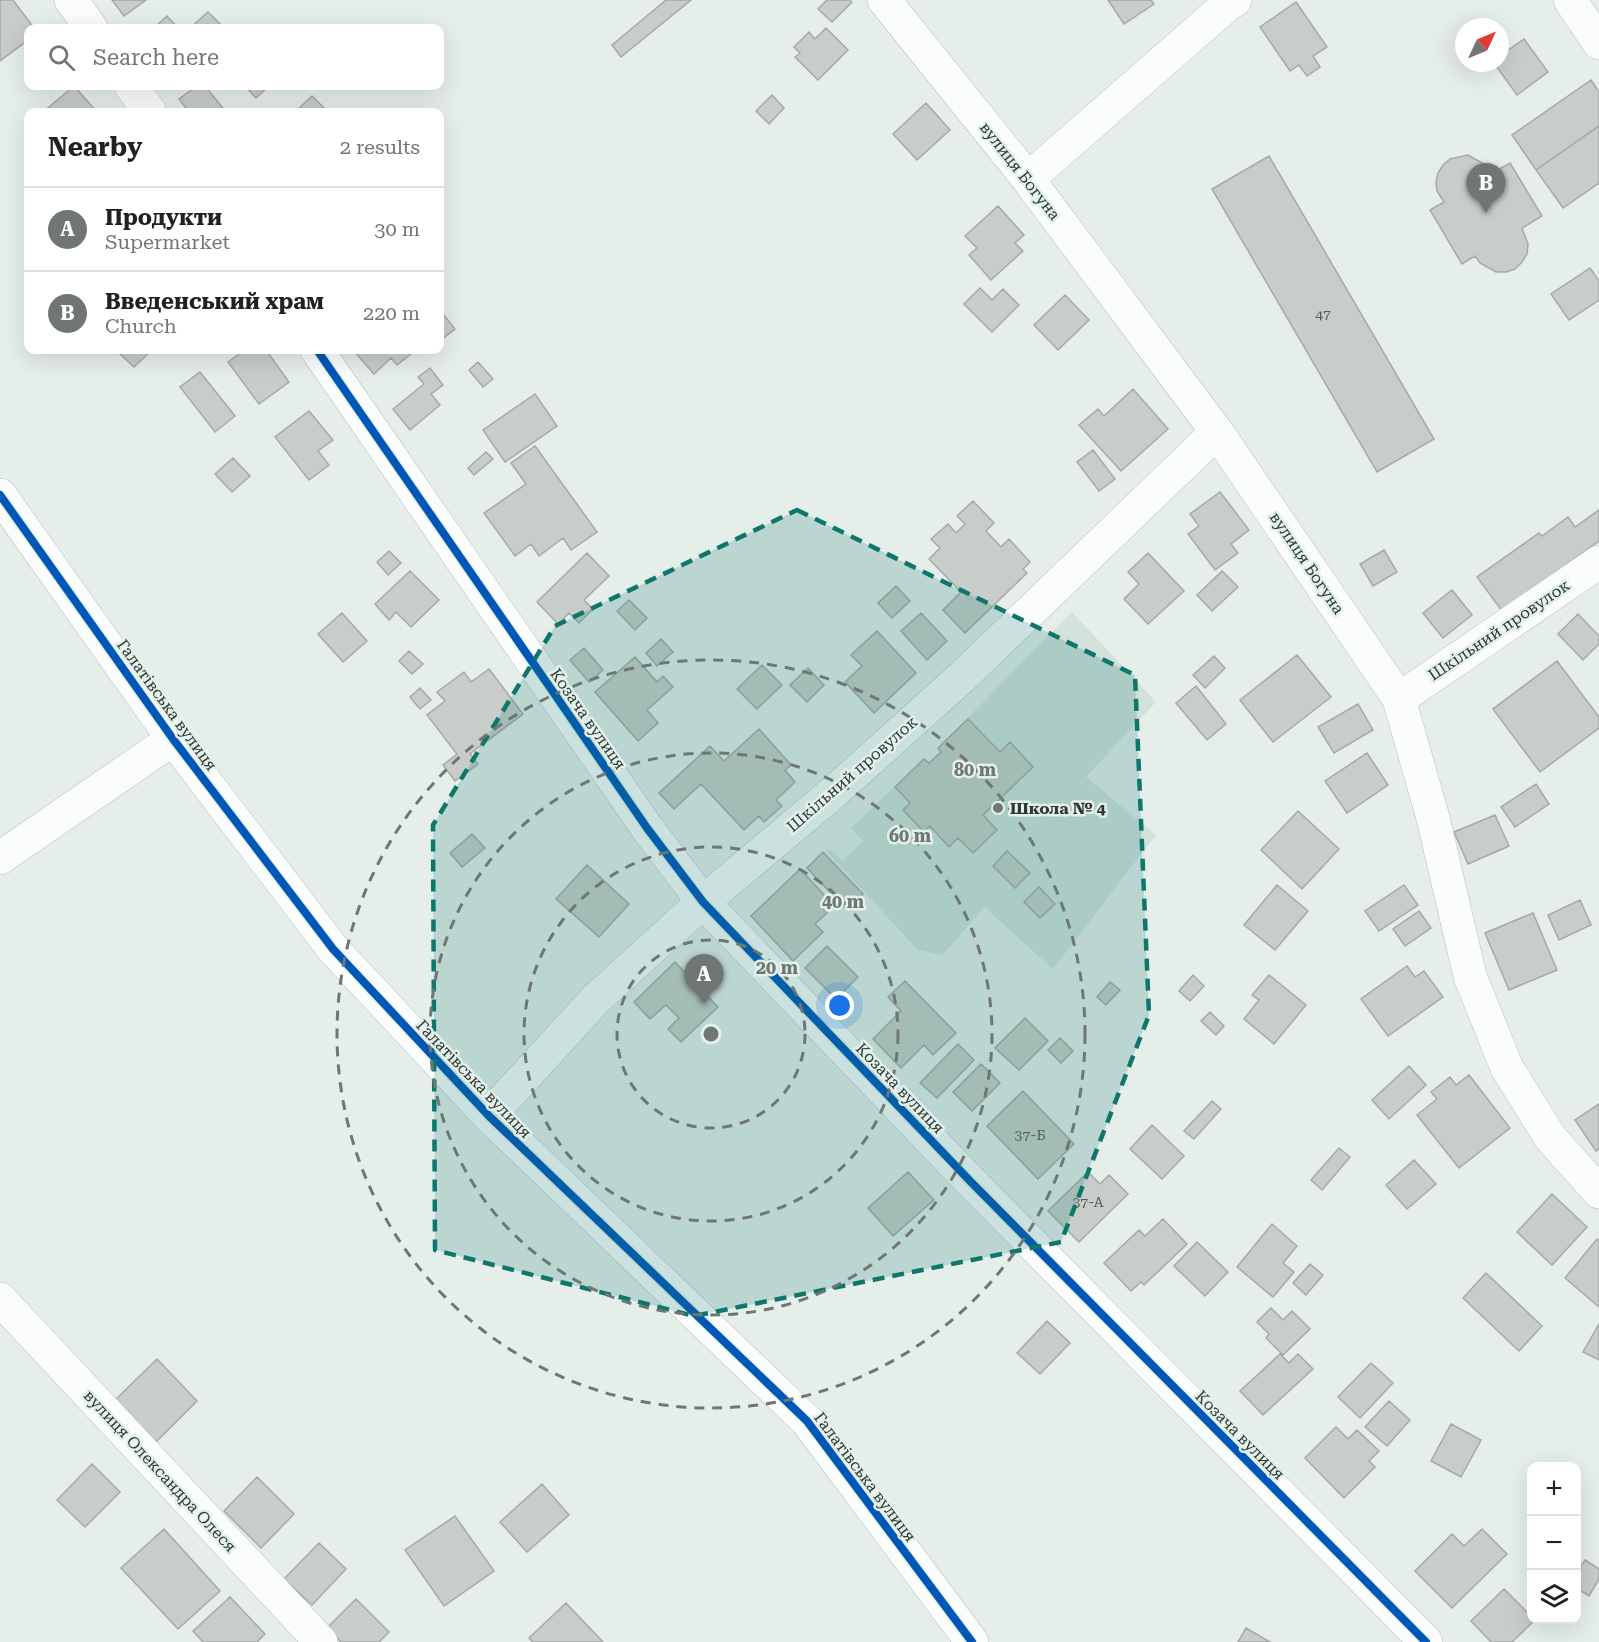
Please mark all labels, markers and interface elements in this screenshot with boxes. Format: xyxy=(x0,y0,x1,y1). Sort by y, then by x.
north arrow xyxy=(1455,18,1509,72)
search box xyxy=(24,24,444,90)
icon: search xyxy=(45,41,78,74)
text: Search here xyxy=(93,45,219,70)
street label: вулиця Богуна xyxy=(976,118,1064,224)
text: Nearby xyxy=(48,132,142,162)
text: 2 results xyxy=(340,135,420,159)
pin: B xyxy=(1466,164,1506,213)
text: Продукти xyxy=(105,205,222,230)
text: A xyxy=(60,217,75,241)
text: 30 m xyxy=(374,217,420,241)
text: Supermarket xyxy=(105,230,230,254)
text: Введенський храм xyxy=(105,289,324,314)
text: B xyxy=(60,301,75,325)
text: 220 m xyxy=(363,301,420,325)
house number: 47 xyxy=(1315,306,1331,322)
text: Church xyxy=(105,314,177,338)
street label: вулиця Богуна xyxy=(1266,508,1348,618)
street label: Шкільний провулок xyxy=(1425,575,1573,685)
street label: Галатівська вулиця xyxy=(113,636,221,774)
street label: Козача вулиця xyxy=(546,665,630,773)
street label: Шкільний провулок xyxy=(783,712,921,836)
text: 80 m xyxy=(954,759,997,780)
place label: Школа № 4 xyxy=(1010,799,1106,818)
marker: Школа № 4 xyxy=(991,801,1005,815)
text: 60 m xyxy=(889,825,932,846)
text: 40 m xyxy=(822,891,865,912)
pin: A xyxy=(684,954,724,1004)
text: 20 m xyxy=(756,957,799,978)
your location xyxy=(825,991,854,1020)
street label: Галатівська вулиця xyxy=(412,1016,536,1142)
centre of rings xyxy=(701,1024,721,1044)
street label: Козача вулиця xyxy=(852,1039,948,1137)
house number: 37-Б xyxy=(1015,1127,1045,1143)
house number: 37-А xyxy=(1072,1194,1104,1210)
street label: вулиця Олександра Олеся xyxy=(80,1386,240,1556)
street label: Козача вулиця xyxy=(1191,1386,1289,1484)
street label: Галатівська вулиця xyxy=(810,1408,920,1546)
map controls xyxy=(1527,1462,1581,1624)
button: + xyxy=(1527,1462,1581,1516)
button: − xyxy=(1527,1516,1581,1570)
button: layers xyxy=(1527,1570,1581,1624)

